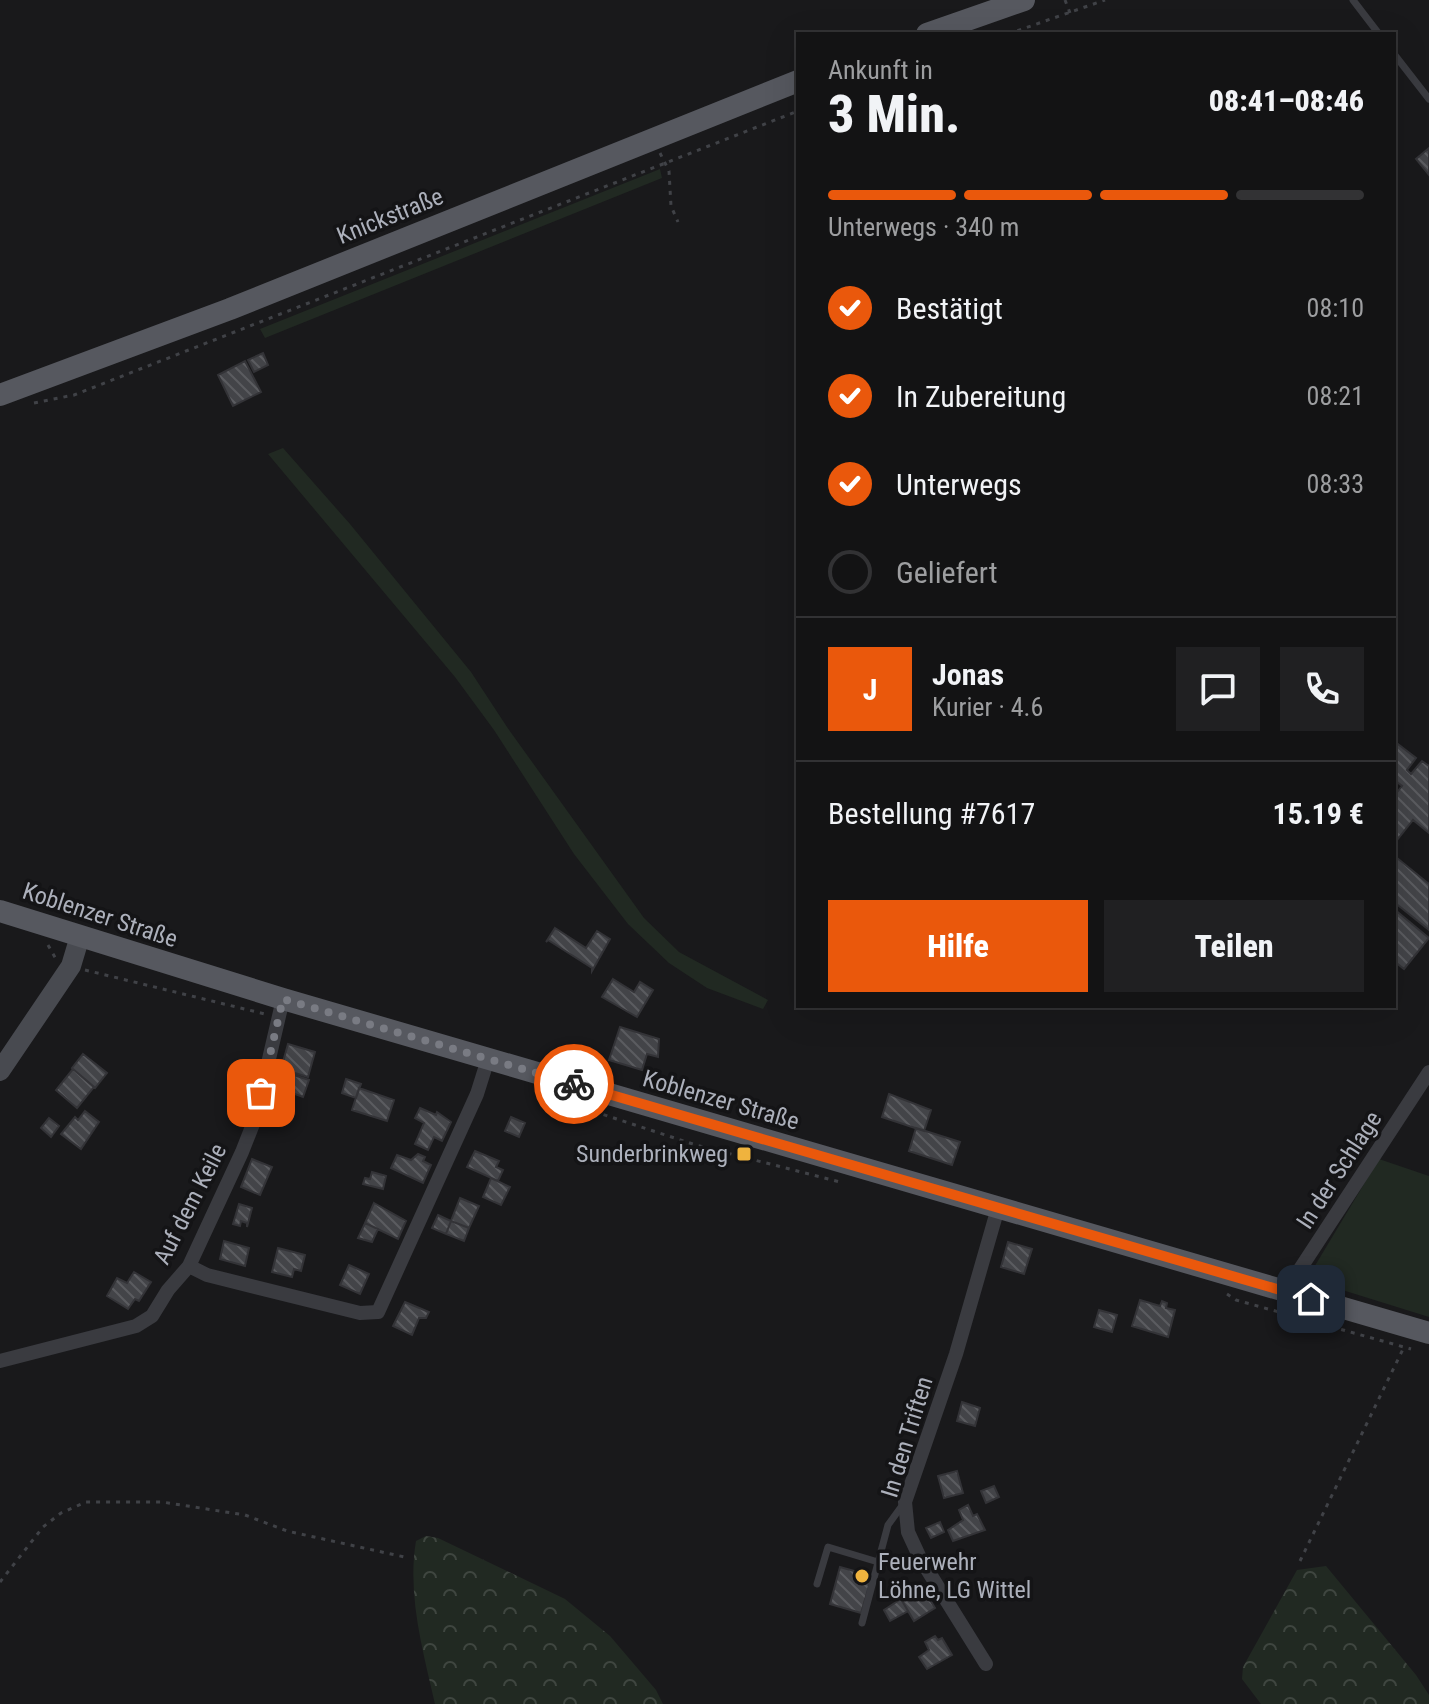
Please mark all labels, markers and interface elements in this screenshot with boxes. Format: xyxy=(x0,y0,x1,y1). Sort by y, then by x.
text: Ankunft in xyxy=(828,55,933,85)
text: 08:41–08:46 xyxy=(1209,83,1364,118)
text: 3 Min. xyxy=(828,84,960,145)
street label: Knickstraße xyxy=(333,182,447,250)
text: Unterwegs · 340 m xyxy=(828,212,1019,242)
icon: check xyxy=(828,286,872,330)
text: Bestätigt xyxy=(896,291,1003,326)
text: 08:10 xyxy=(1307,293,1364,323)
icon: check xyxy=(828,374,872,418)
text: In Zubereitung xyxy=(896,379,1066,414)
text: 08:21 xyxy=(1307,381,1364,411)
icon: check xyxy=(828,462,872,506)
text: Unterwegs xyxy=(896,467,1022,502)
text: 08:33 xyxy=(1307,469,1364,499)
text: Geliefert xyxy=(896,555,998,590)
button: chat xyxy=(1176,647,1260,731)
button: phone xyxy=(1280,647,1364,731)
text: Jonas xyxy=(932,657,1004,692)
text: J xyxy=(863,672,877,707)
text: Kurier · 4.6 xyxy=(932,692,1043,722)
text: Bestellung #7617 xyxy=(828,796,1035,831)
text: 15.19 € xyxy=(1273,796,1364,831)
street label: Koblenzer Straße xyxy=(19,877,181,953)
button: Hilfe xyxy=(828,900,1088,992)
button: Teilen xyxy=(1104,900,1364,992)
courier xyxy=(534,1044,614,1124)
pin xyxy=(227,1059,295,1127)
icon: bike xyxy=(552,1062,596,1106)
street label: Koblenzer Straße xyxy=(640,1064,802,1136)
icon: bag xyxy=(239,1071,283,1115)
street label: In der Schlage xyxy=(1291,1106,1387,1234)
street label: Auf dem Keile xyxy=(148,1139,232,1269)
place label: Sunderbrinkweg xyxy=(576,1140,728,1168)
marker: Sunderbrinkweg xyxy=(735,1145,753,1163)
pin xyxy=(1277,1265,1345,1333)
icon: home xyxy=(1289,1277,1333,1321)
street label: In den Triften xyxy=(875,1373,939,1501)
place label: Feuerwehr Löhne, LG Wittel xyxy=(878,1548,1031,1604)
marker: Feuerwehr Löhne, LG Wittel xyxy=(853,1567,871,1585)

